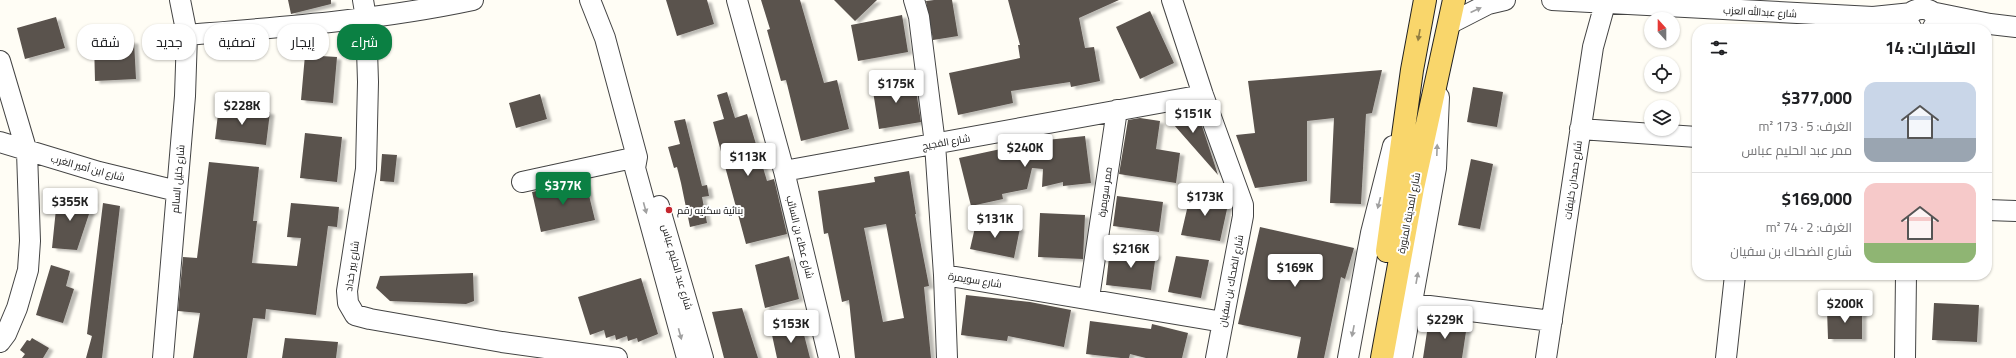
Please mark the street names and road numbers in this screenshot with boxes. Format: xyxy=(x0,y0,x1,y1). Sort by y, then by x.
street label: شارع عبدالله العزب xyxy=(1723,1,1797,23)
street label: شارع الفجيج xyxy=(920,128,972,156)
street label: شارع حمدان خليفات xyxy=(1558,139,1588,221)
street label: شارع خليل السالم xyxy=(166,144,190,214)
street label: شارع ابن أمير الغرب xyxy=(49,149,127,187)
street label: ممر سويمرة xyxy=(1092,166,1118,218)
street label: شارع المدينة المنورة xyxy=(1392,171,1426,255)
street label: شارع عطاء بن السائب xyxy=(780,193,820,281)
street label: شارع عبد الحليم عباس xyxy=(656,222,698,312)
street label: شارع الضحاك بن سفيان xyxy=(1213,233,1249,329)
street label: شارع بير خداد xyxy=(339,240,365,292)
street label: شارع سويمرة xyxy=(947,266,1003,294)

